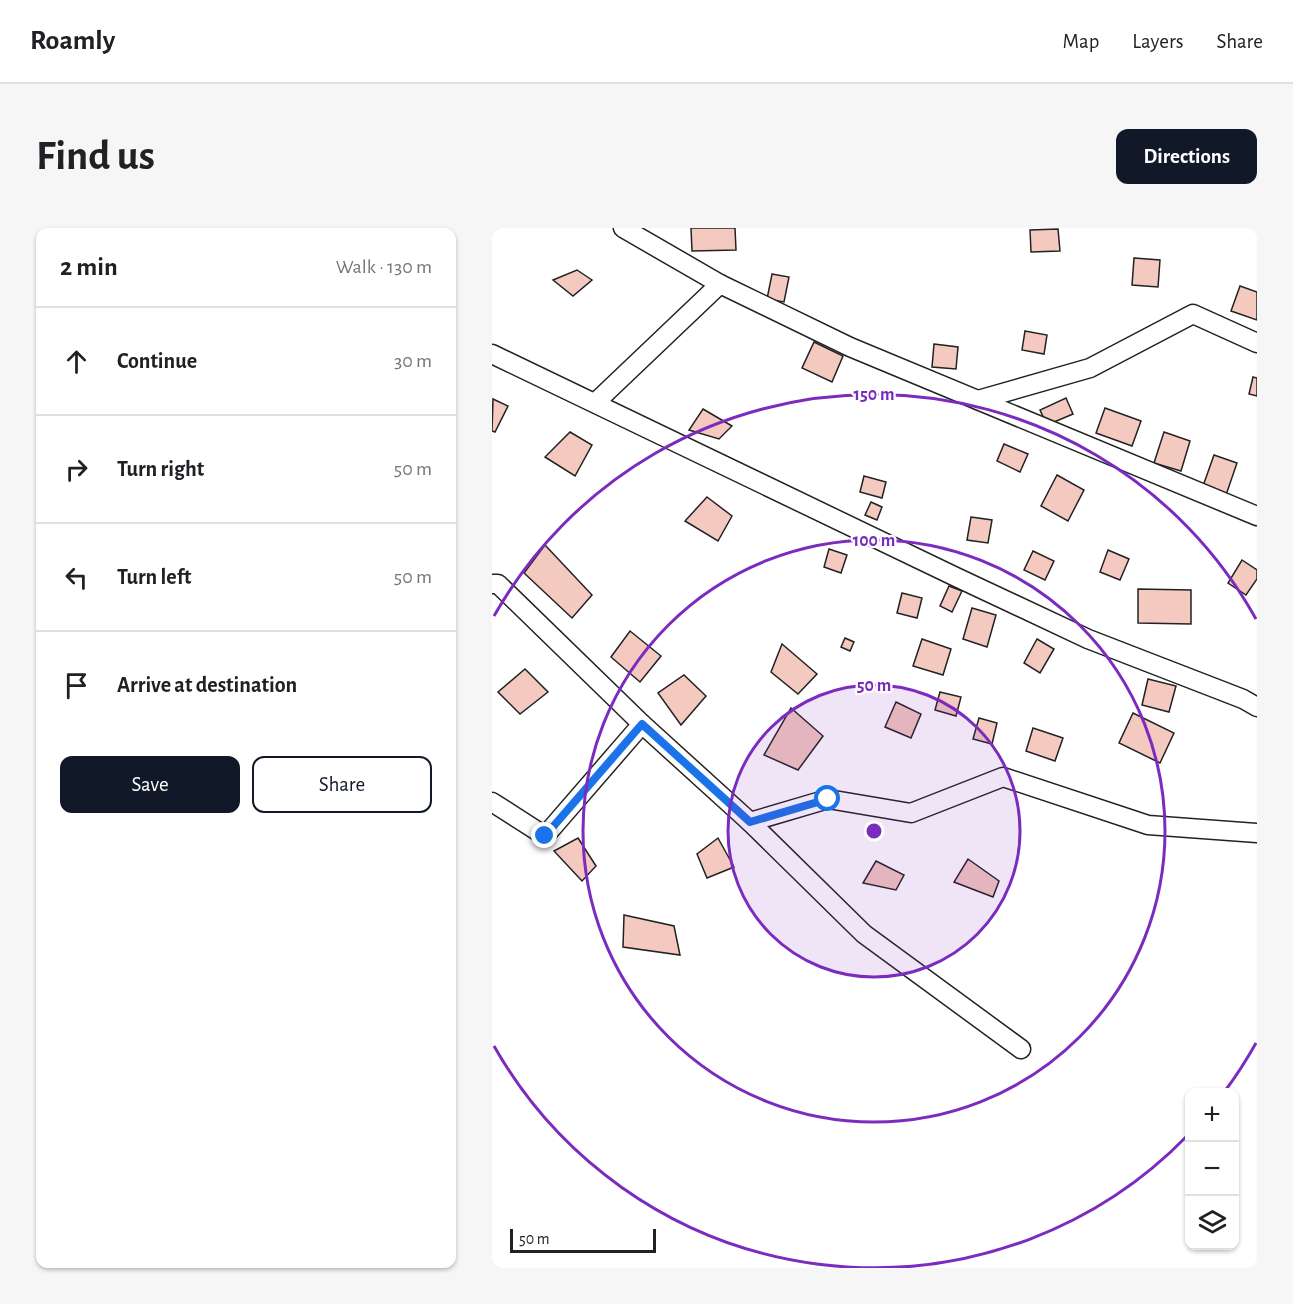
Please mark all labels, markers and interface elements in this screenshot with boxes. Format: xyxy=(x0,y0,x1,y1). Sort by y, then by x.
text: Roamly xyxy=(30,27,115,55)
text: Map xyxy=(1063,31,1099,52)
text: Layers xyxy=(1132,31,1183,52)
text: Share xyxy=(1216,31,1263,52)
button: Directions xyxy=(1116,129,1257,184)
text: Find us xyxy=(36,135,155,177)
text: 2 min xyxy=(60,254,118,280)
text: Walk · 130 m xyxy=(336,257,432,277)
icon: ahead xyxy=(60,345,93,378)
text: Continue xyxy=(117,350,197,372)
text: 30 m xyxy=(394,351,432,371)
text: 150 m xyxy=(854,386,894,404)
icon: right xyxy=(60,453,93,486)
text: Turn right xyxy=(117,458,204,480)
text: 50 m xyxy=(394,459,432,479)
text: 100 m xyxy=(853,532,895,550)
icon: left xyxy=(60,561,93,594)
text: Turn left xyxy=(117,566,191,588)
text: 50 m xyxy=(394,567,432,587)
icon: arrive xyxy=(60,669,93,702)
text: Arrive at destination xyxy=(117,674,297,696)
text: 50 m xyxy=(857,677,891,695)
button: Save xyxy=(60,756,240,813)
button: Share xyxy=(252,756,432,813)
route start xyxy=(814,785,840,811)
centre of rings xyxy=(864,821,884,841)
route end xyxy=(531,822,557,848)
map controls xyxy=(1185,1088,1239,1250)
button: + xyxy=(1185,1088,1239,1142)
button: − xyxy=(1185,1142,1239,1196)
button: layers xyxy=(1185,1196,1239,1250)
scale bar xyxy=(510,1226,656,1254)
text: 50 m xyxy=(519,1231,550,1247)

